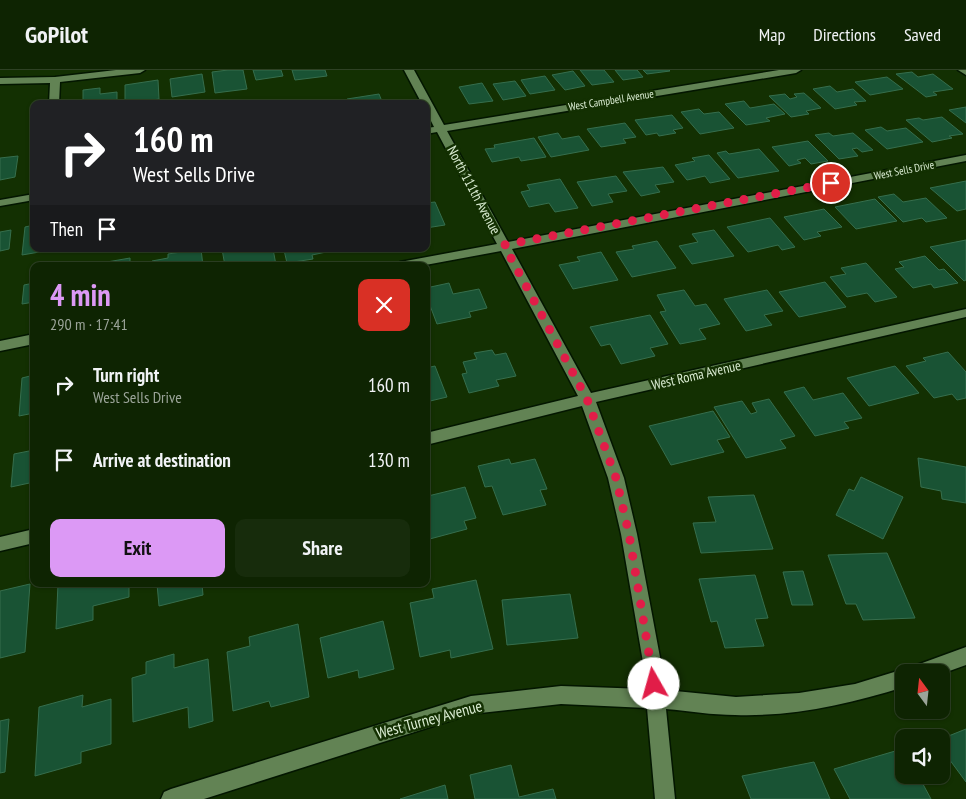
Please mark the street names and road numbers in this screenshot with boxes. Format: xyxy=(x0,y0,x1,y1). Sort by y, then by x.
street label: West Campbell Avenue xyxy=(567,86,655,114)
street label: North 111th Avenue xyxy=(443,143,505,238)
street label: West Sells Drive xyxy=(873,157,936,183)
street label: West Roma Avenue xyxy=(650,356,743,394)
street label: West Turney Avenue xyxy=(374,695,484,743)

